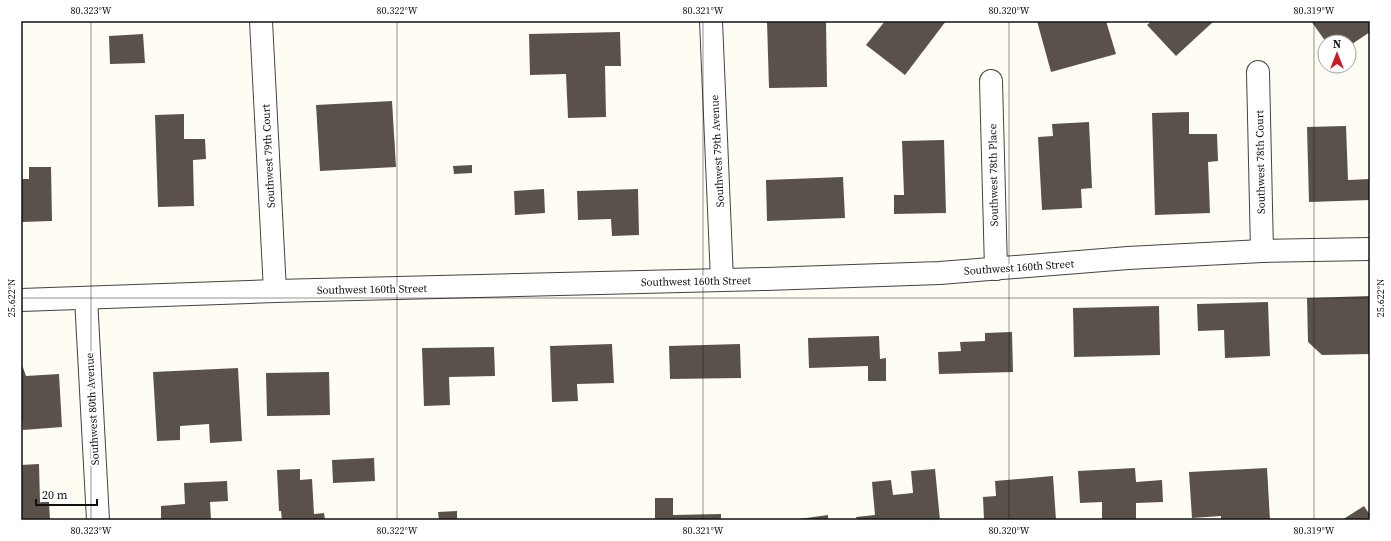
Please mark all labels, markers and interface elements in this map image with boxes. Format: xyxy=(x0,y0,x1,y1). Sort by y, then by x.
text: 80.323°W xyxy=(71,4,112,17)
text: 80.322°W xyxy=(377,4,418,17)
text: 80.321°W xyxy=(683,4,724,17)
text: 80.320°W xyxy=(989,4,1030,17)
text: 80.319°W xyxy=(1294,4,1335,17)
north arrow xyxy=(1317,34,1357,74)
text: N xyxy=(1333,37,1341,52)
street label: Southwest 79th Avenue xyxy=(707,94,728,207)
street label: Southwest 79th Court xyxy=(258,103,279,208)
street label: Southwest 78th Court xyxy=(1252,109,1269,214)
street label: Southwest 78th Place xyxy=(985,123,1002,226)
street label: Southwest 160th Street xyxy=(964,256,1075,279)
street label: Southwest 160th Street xyxy=(641,273,752,290)
text: 25.622°N xyxy=(5,279,18,317)
text: 25.622°N xyxy=(1374,279,1387,317)
street label: Southwest 160th Street xyxy=(317,281,428,298)
street label: Southwest 80th Avenue xyxy=(82,352,103,465)
scale bar xyxy=(36,481,97,507)
text: 20 m xyxy=(42,487,68,503)
text: 80.323°W xyxy=(71,524,112,537)
text: 80.322°W xyxy=(377,524,418,537)
text: 80.321°W xyxy=(683,524,724,537)
text: 80.320°W xyxy=(989,524,1030,537)
text: 80.319°W xyxy=(1294,524,1335,537)

